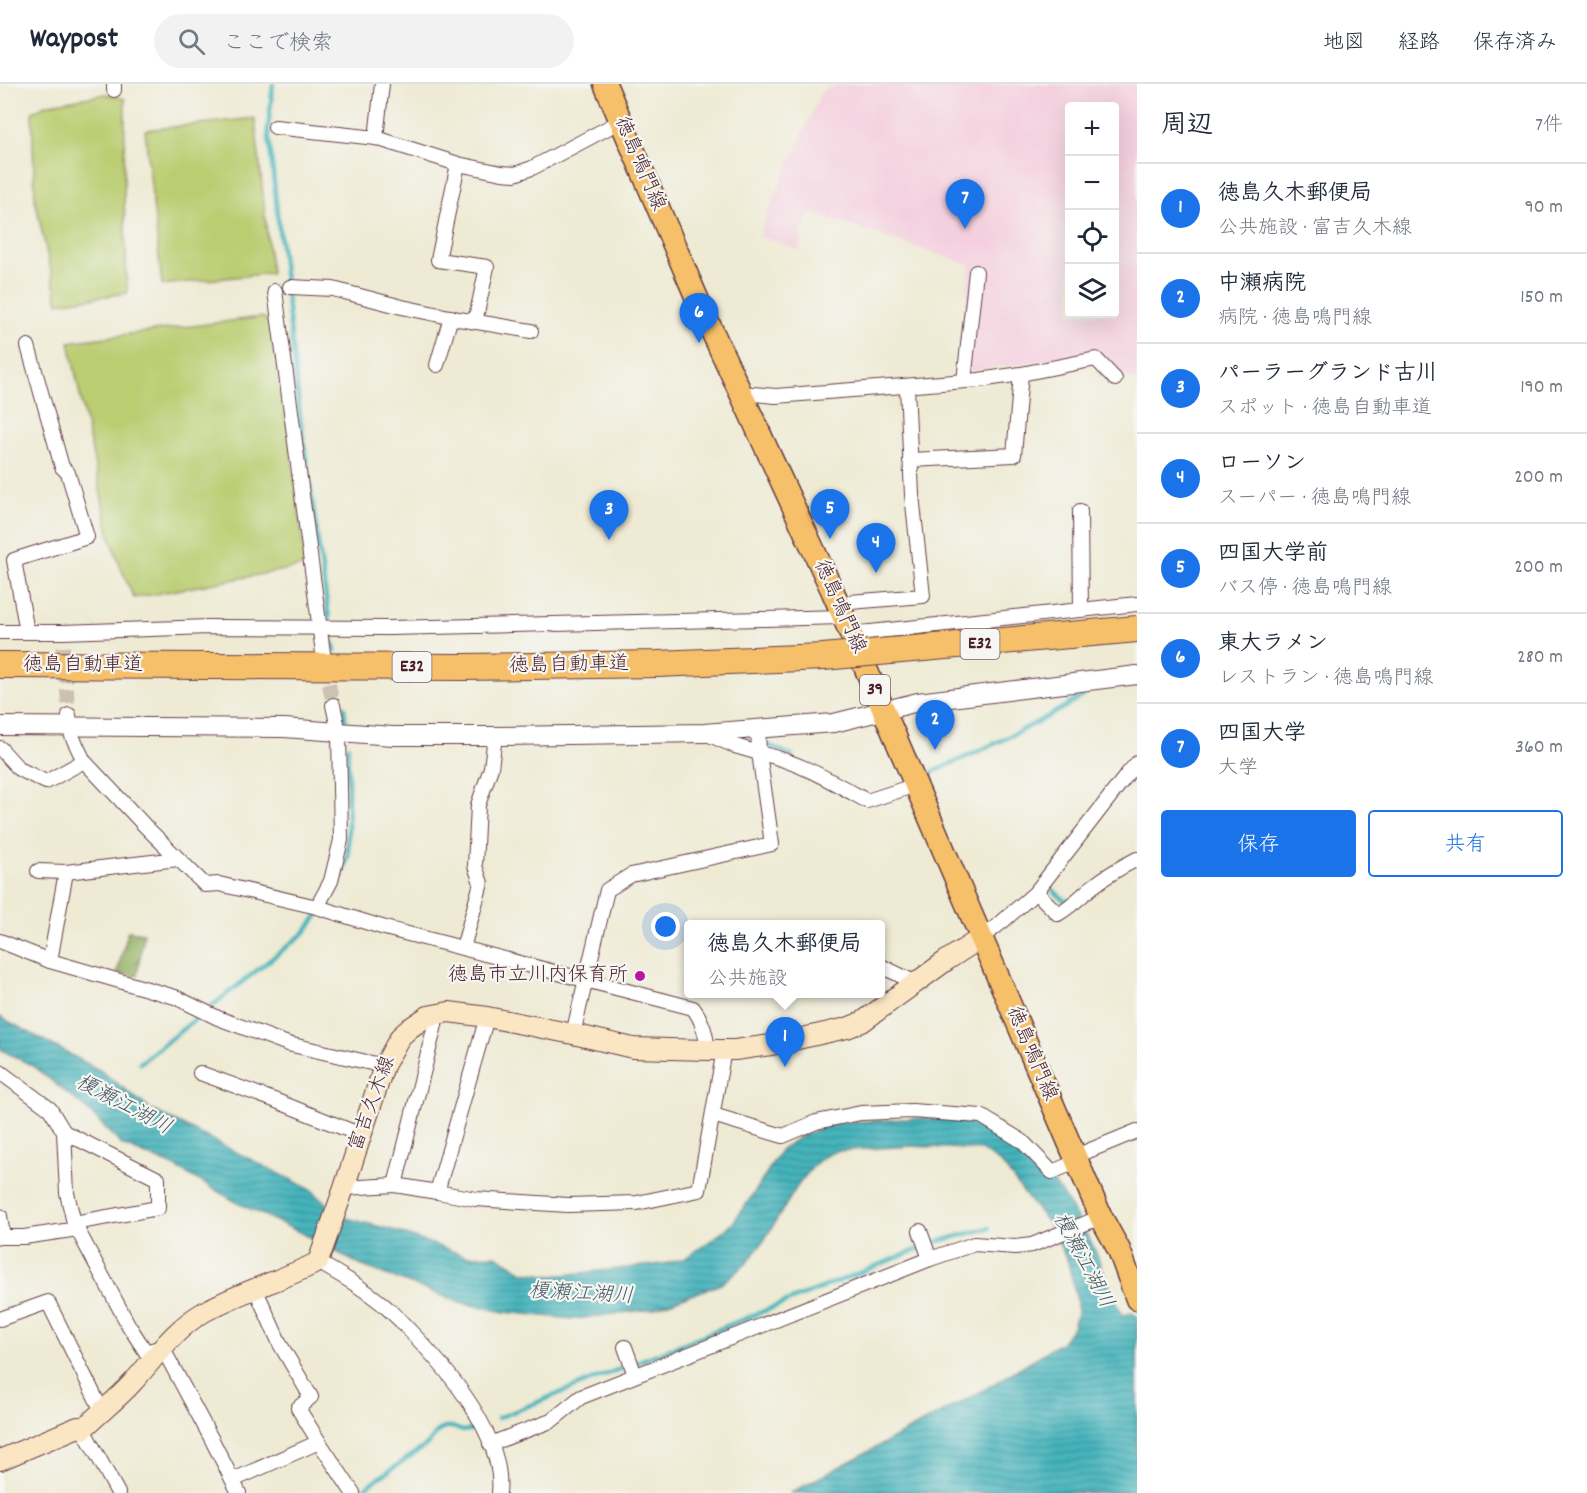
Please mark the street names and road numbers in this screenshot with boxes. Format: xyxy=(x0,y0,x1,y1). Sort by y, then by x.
street label: 徳島鳴門線 xyxy=(607,113,671,215)
street label: 徳島鳴門線 xyxy=(806,556,872,658)
road number: E32 xyxy=(960,629,1000,659)
street label: 徳島自動車道 xyxy=(509,651,629,681)
street label: 徳島自動車道 xyxy=(23,652,143,680)
road number: E32 xyxy=(392,652,432,682)
road number: 39 xyxy=(860,675,890,705)
street label: 徳島鳴門線 xyxy=(999,1003,1063,1105)
street label: 富吉久木線 xyxy=(343,1052,403,1156)

